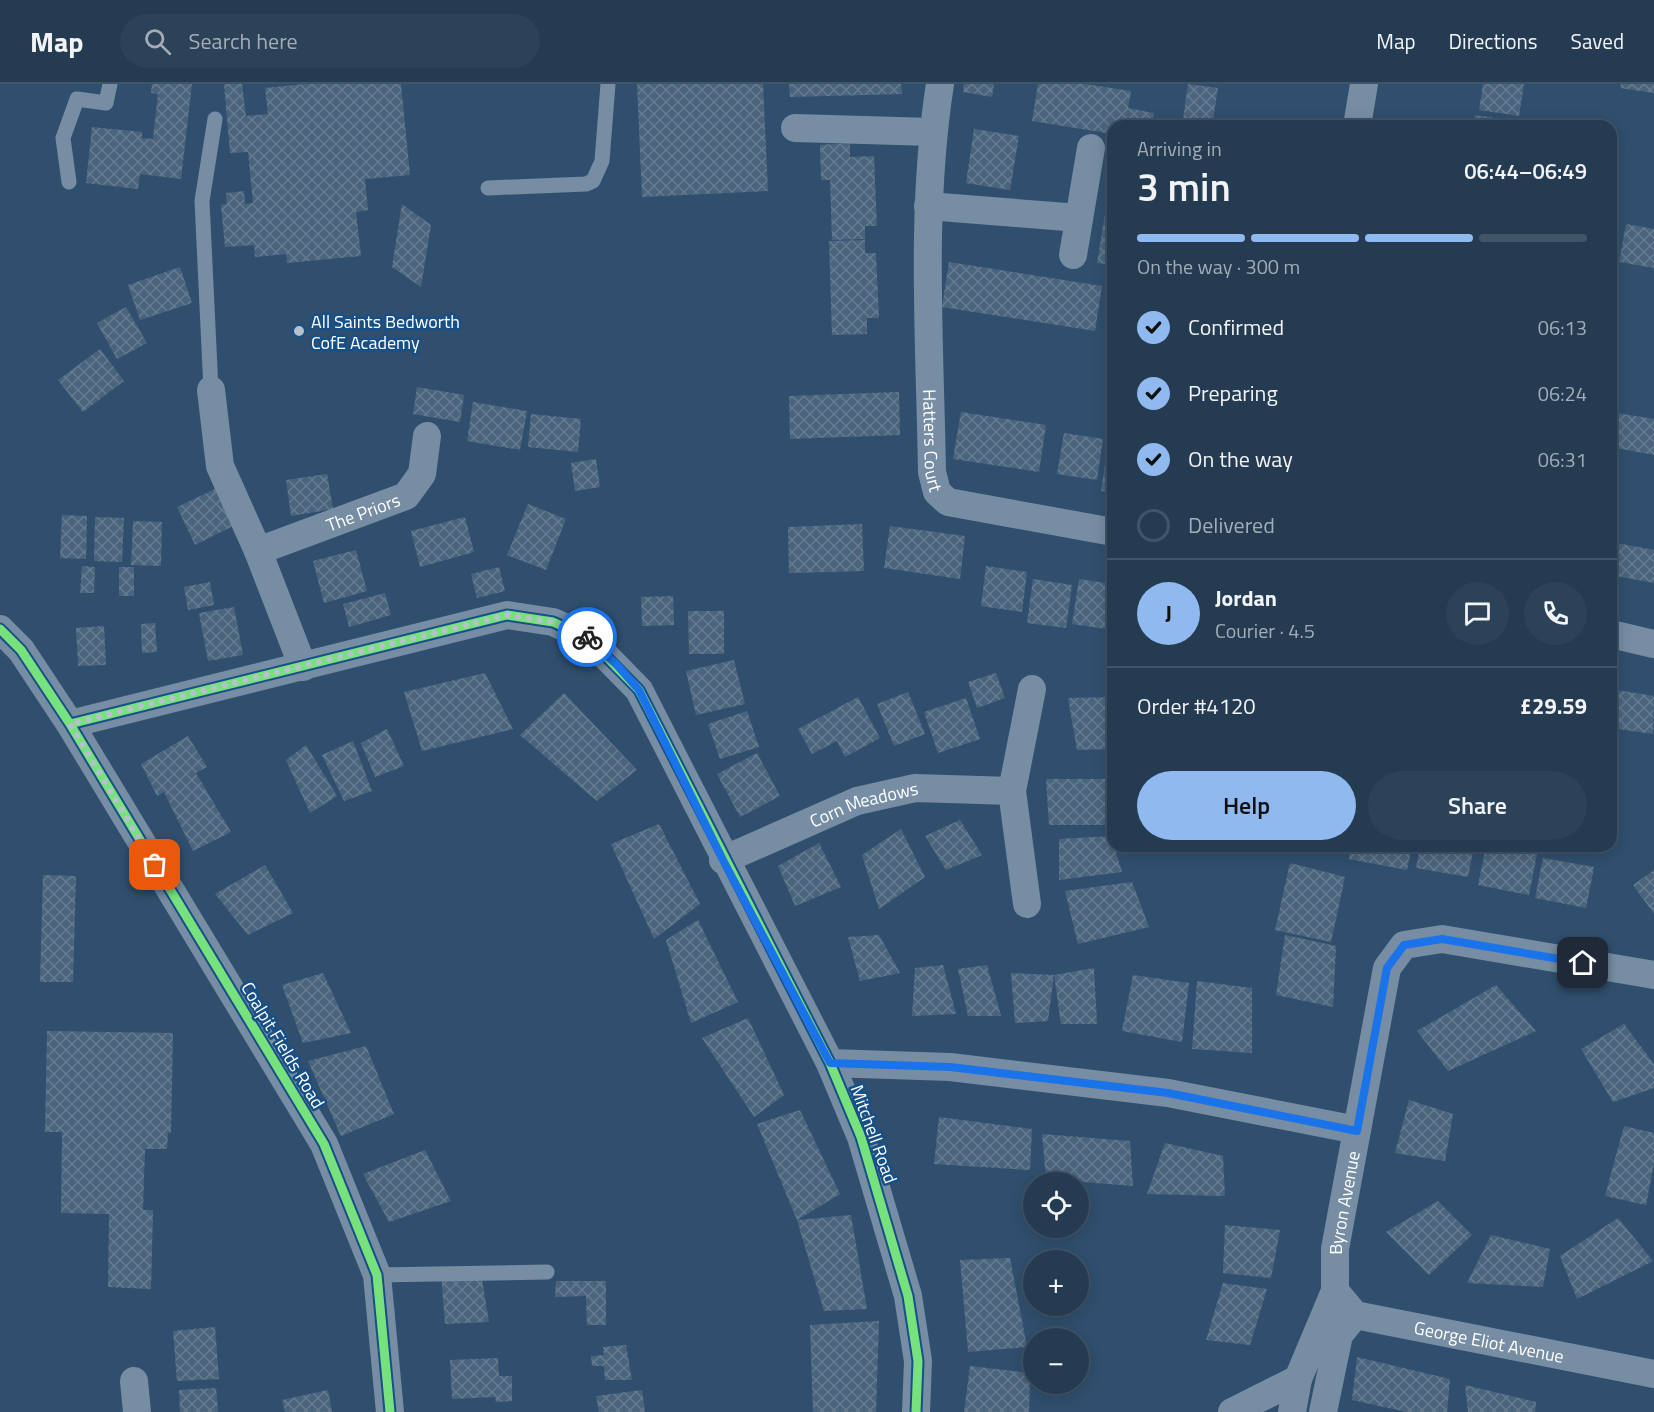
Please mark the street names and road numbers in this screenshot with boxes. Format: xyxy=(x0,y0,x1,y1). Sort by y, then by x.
street label: Hatters Court xyxy=(916,389,950,495)
street label: The Priors xyxy=(322,486,404,538)
street label: Corn Meadows xyxy=(805,774,921,834)
street label: Coalpit Fields Road xyxy=(234,977,332,1113)
street label: Mitchell Road xyxy=(844,1081,904,1187)
street label: Byron Avenue xyxy=(1322,1149,1366,1255)
street label: George Eliot Avenue xyxy=(1412,1313,1566,1369)

